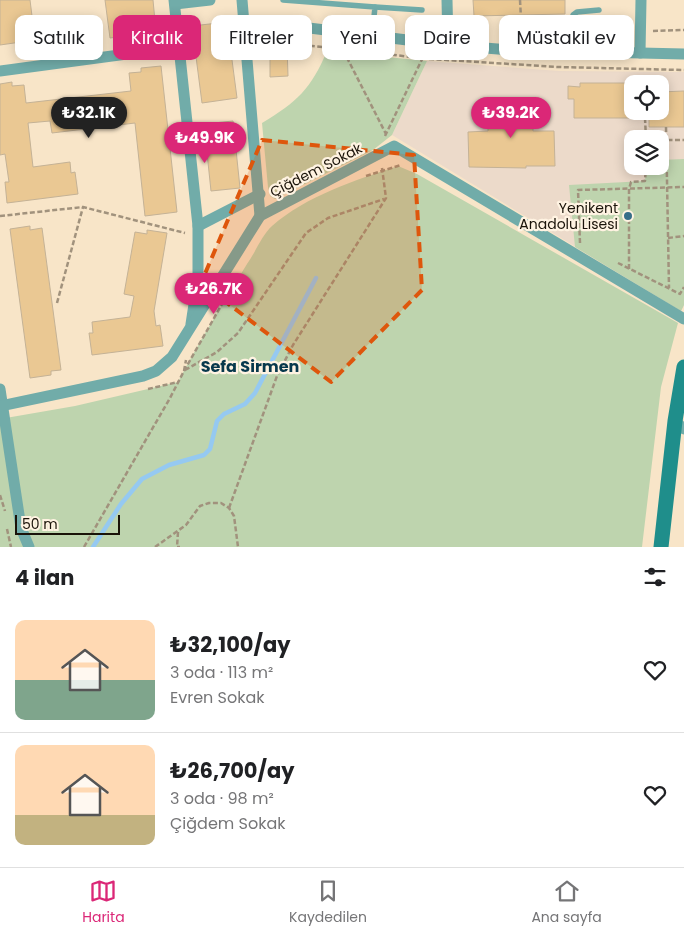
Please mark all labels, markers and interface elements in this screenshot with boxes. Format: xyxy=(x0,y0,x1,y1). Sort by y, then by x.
chip: Satılık xyxy=(15,15,103,60)
chip: Kiralık xyxy=(113,15,201,60)
chip: Filtreler xyxy=(211,15,312,60)
chip: Yeni xyxy=(322,15,395,60)
chip: Daire xyxy=(405,15,489,60)
chip: Müstakil ev xyxy=(499,15,634,60)
map controls xyxy=(624,75,669,175)
button: locate xyxy=(624,75,669,120)
pin: ₺32.1K xyxy=(48,96,130,139)
pin: ₺39.2K xyxy=(470,96,552,139)
text: ₺32.1K xyxy=(62,101,116,124)
text: ₺39.2K xyxy=(482,101,540,124)
pin: ₺49.9K xyxy=(164,121,246,164)
text: ₺49.9K xyxy=(175,126,235,149)
button: layers xyxy=(624,130,669,175)
street label: Çiğdem Sokak xyxy=(266,138,366,202)
place label: Yenikent Anadolu Lisesi xyxy=(519,198,618,234)
marker: Yenikent Anadolu Lisesi xyxy=(622,210,634,222)
pin: ₺26.7K xyxy=(173,272,255,315)
text: ₺26.7K xyxy=(186,277,242,300)
district label: Sefa Sirmen xyxy=(201,355,299,378)
scale bar xyxy=(15,512,120,535)
text: 50 m xyxy=(22,514,58,534)
text: 4 ilan xyxy=(15,563,74,592)
icon: filters xyxy=(641,563,669,591)
text: ₺32,100/ay xyxy=(170,630,291,659)
icon: home xyxy=(55,640,115,700)
icon: heart xyxy=(641,656,669,684)
text: 3 oda · 113 m² xyxy=(170,661,273,684)
text: Evren Sokak xyxy=(170,686,265,709)
text: ₺26,700/ay xyxy=(170,756,295,785)
icon: home xyxy=(55,765,115,825)
icon: heart xyxy=(641,781,669,809)
text: 3 oda · 98 m² xyxy=(170,787,274,810)
text: Çiğdem Sokak xyxy=(170,812,286,835)
tab: Harita xyxy=(82,877,125,928)
tab: Kaydedilen xyxy=(289,877,367,928)
tab: Ana sayfa xyxy=(531,877,602,928)

